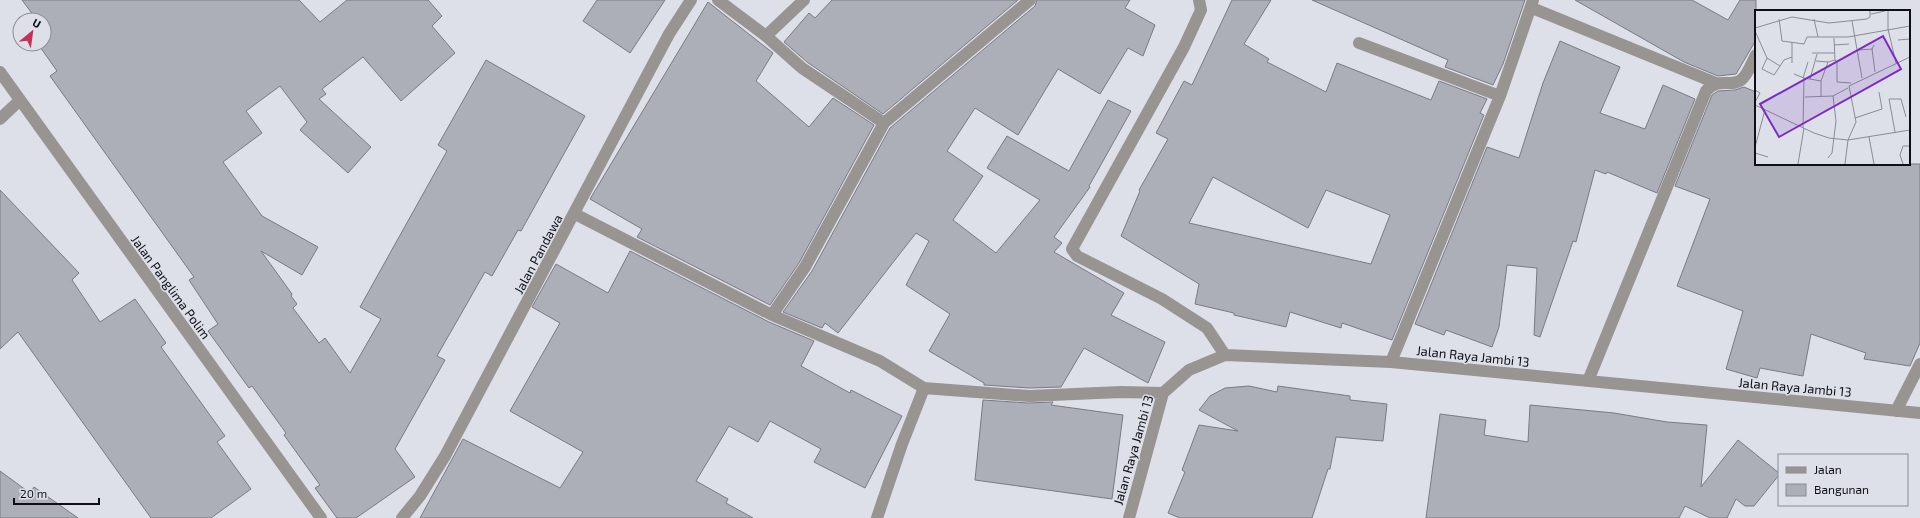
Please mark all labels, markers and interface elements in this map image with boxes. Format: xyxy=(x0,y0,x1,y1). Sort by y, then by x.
inset map xyxy=(1755,10,1910,165)
north arrow xyxy=(12,12,52,52)
text: U xyxy=(31,15,44,30)
street label: Jalan Pandawa xyxy=(510,212,566,296)
street label: Jalan Panglima Polim xyxy=(128,232,214,342)
street label: Jalan Raya Jambi 13 xyxy=(1416,342,1530,370)
street label: Jalan Raya Jambi 13 xyxy=(1738,374,1852,400)
street label: Jalan Raya Jambi 13 xyxy=(1110,393,1156,507)
legend xyxy=(1778,454,1908,506)
text: Jalan xyxy=(1814,462,1842,476)
scale bar xyxy=(14,480,99,506)
text: Bangunan xyxy=(1814,482,1869,496)
text: 20 m xyxy=(20,486,47,500)

